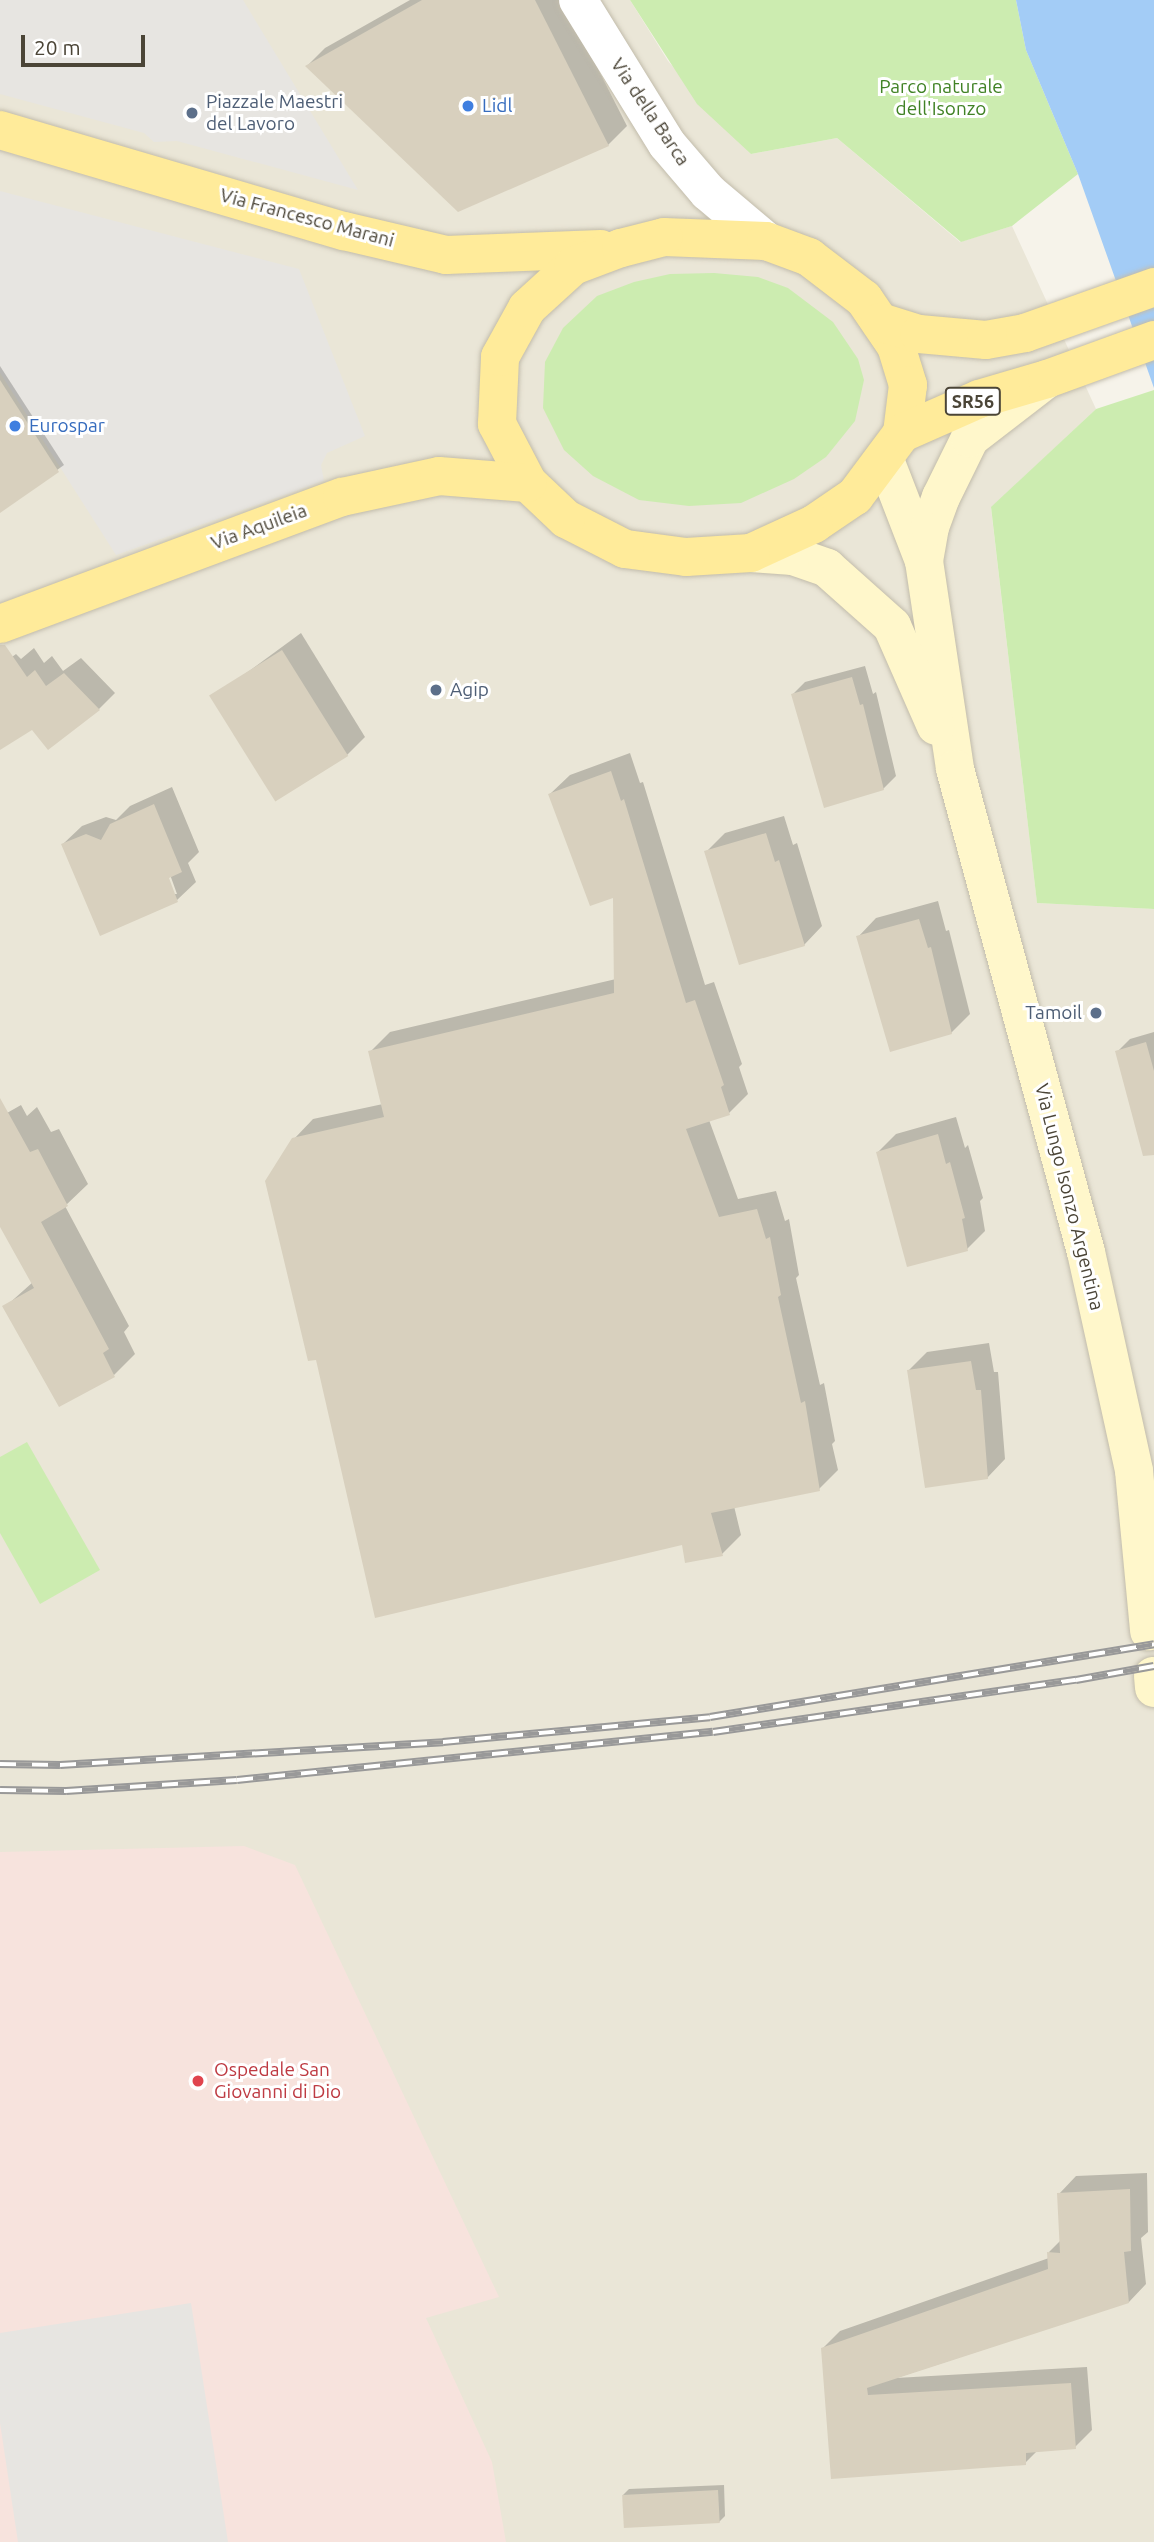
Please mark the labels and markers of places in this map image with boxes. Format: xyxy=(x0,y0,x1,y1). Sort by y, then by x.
place label: Piazzale Maestri del Lavoro xyxy=(206,91,343,135)
place label: Lidl xyxy=(482,95,512,117)
marker: Lidl xyxy=(460,98,476,114)
marker: Piazzale Maestri del Lavoro xyxy=(184,105,200,121)
place label: Eurospar xyxy=(29,415,105,437)
marker: Eurospar xyxy=(7,418,23,434)
place label: Agip xyxy=(450,679,489,701)
marker: Agip xyxy=(428,682,444,698)
place label: Tamoil xyxy=(1025,1002,1082,1024)
marker: Tamoil xyxy=(1088,1005,1104,1021)
place label: Ospedale San Giovanni di Dio xyxy=(214,2059,341,2103)
marker: Ospedale San Giovanni di Dio xyxy=(188,2071,208,2091)

